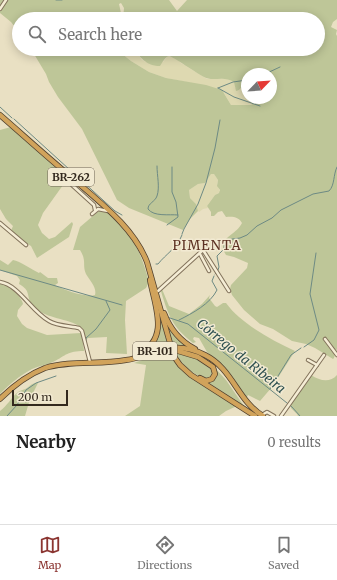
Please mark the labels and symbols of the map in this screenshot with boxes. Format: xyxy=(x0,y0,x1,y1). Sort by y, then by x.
north arrow xyxy=(241,68,277,104)
road number: BR-262 xyxy=(48,168,94,186)
district label: PIMENTA xyxy=(172,237,242,254)
water label: Córrego da Ribeira xyxy=(193,315,289,397)
road number: BR-101 xyxy=(133,342,177,360)
scale bar xyxy=(12,388,68,407)

